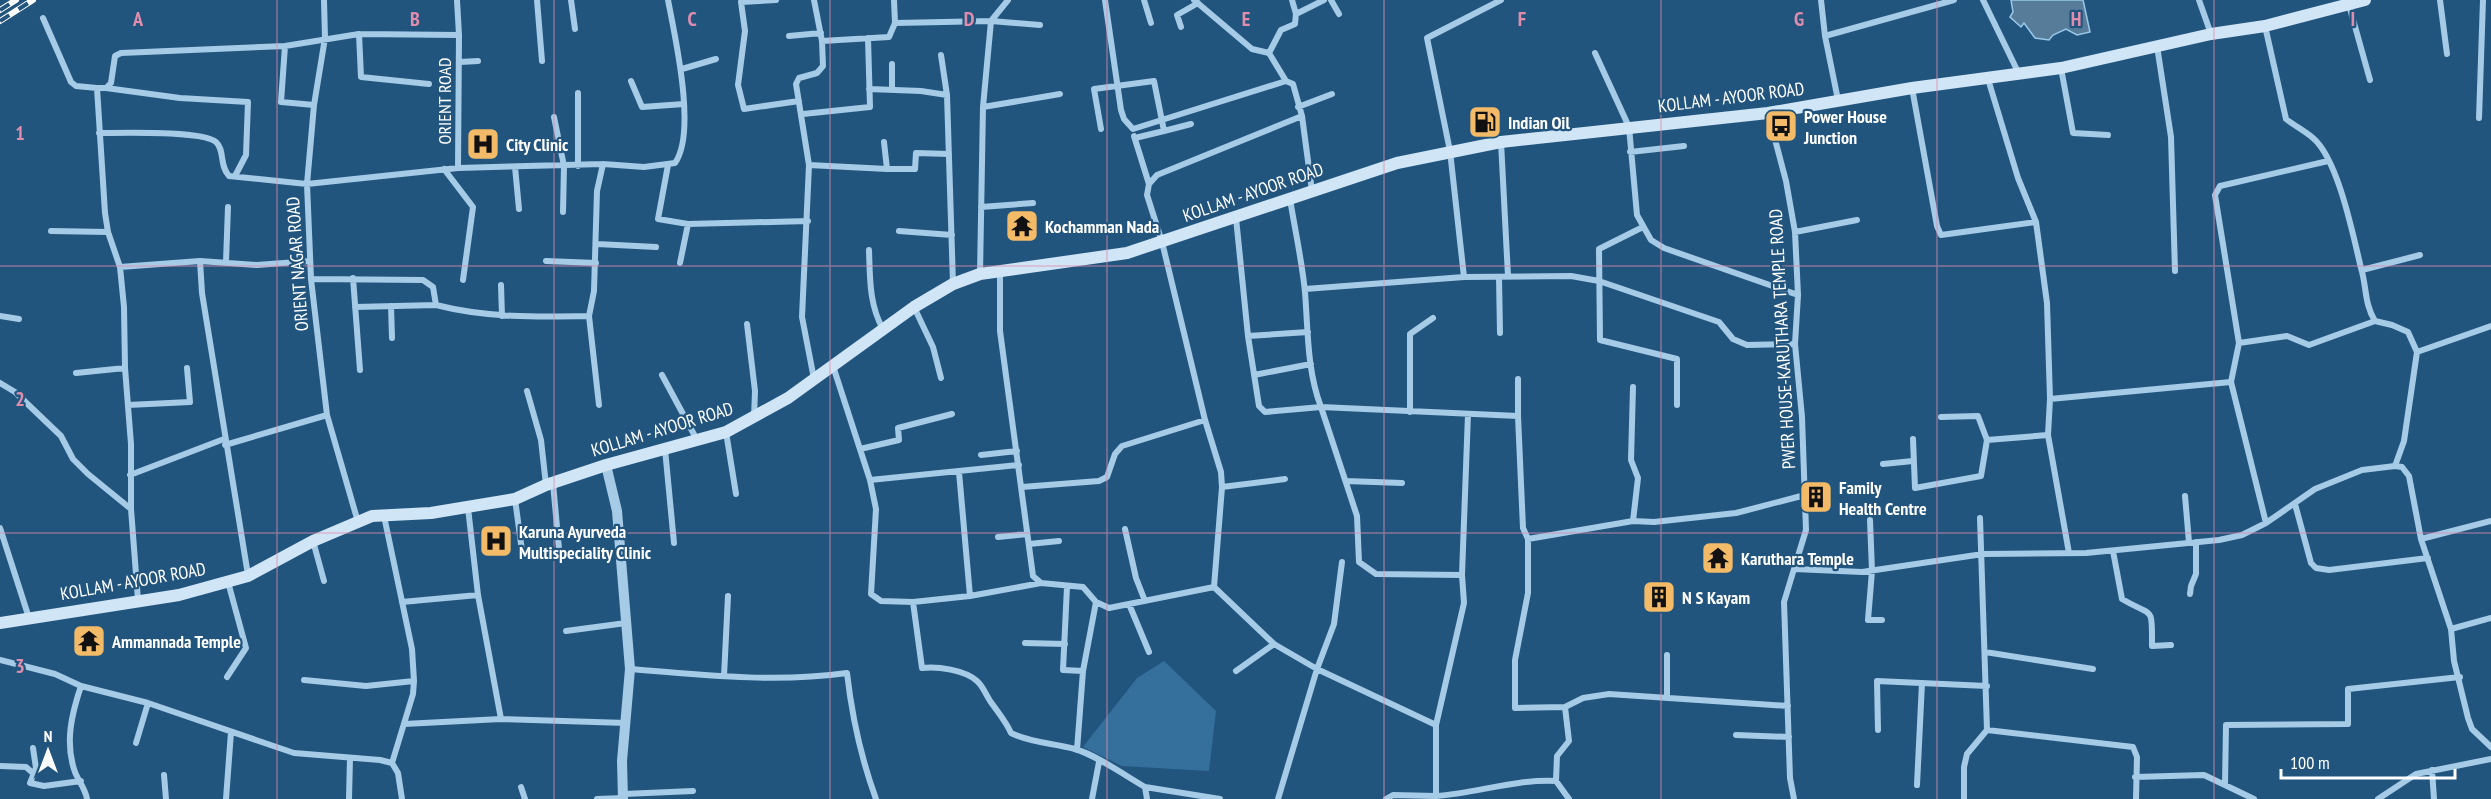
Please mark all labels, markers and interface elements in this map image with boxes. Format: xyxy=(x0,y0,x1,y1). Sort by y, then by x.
text: A xyxy=(132,6,144,32)
text: B xyxy=(410,6,420,32)
text: C xyxy=(687,6,697,32)
text: D xyxy=(964,6,975,32)
text: E xyxy=(1242,6,1250,32)
text: F xyxy=(1518,6,1526,32)
text: G xyxy=(1794,6,1804,32)
text: H xyxy=(2071,6,2081,32)
text: I xyxy=(2351,6,2355,32)
street label: ORIENT ROAD xyxy=(433,57,456,145)
street label: KOLLAM - AYOOR ROAD xyxy=(1656,77,1806,117)
fuel station icon: Indian Oil xyxy=(1467,104,1503,140)
place label: Power House Junction xyxy=(1803,105,1887,149)
bus stop icon: Power House Junction xyxy=(1763,108,1799,144)
place label: Indian Oil xyxy=(1508,111,1570,134)
text: 1 xyxy=(15,120,25,146)
hospital icon: City Clinic xyxy=(465,126,501,162)
place label: City Clinic xyxy=(506,133,569,156)
street label: KOLLAM - AYOOR ROAD xyxy=(1180,157,1326,227)
street label: ORIENT NAGAR ROAD xyxy=(281,196,313,332)
temple icon: Kochamman Nada xyxy=(1004,208,1040,244)
street label: PWER HOUSE-KARUTHARA TEMPLE ROAD xyxy=(1764,208,1800,470)
place label: Kochamman Nada xyxy=(1045,215,1159,238)
text: 2 xyxy=(15,386,25,412)
street label: KOLLAM - AYOOR ROAD xyxy=(588,396,736,462)
place label: Family Health Centre xyxy=(1839,476,1927,520)
building icon: Family Health Centre xyxy=(1798,479,1834,515)
place label: Karuna Ayurveda Multispeciality Clinic xyxy=(519,520,652,564)
hospital icon: Karuna Ayurveda Multispeciality Clinic xyxy=(478,523,514,559)
temple icon: Karuthara Temple xyxy=(1700,540,1736,576)
place label: Karuthara Temple xyxy=(1741,547,1854,570)
street label: KOLLAM - AYOOR ROAD xyxy=(58,557,208,605)
building icon: N S Kayam xyxy=(1641,579,1677,615)
place label: N S Kayam xyxy=(1682,586,1750,609)
temple icon: Ammannada Temple xyxy=(71,623,107,659)
place label: Ammannada Temple xyxy=(111,630,241,653)
text: 3 xyxy=(15,653,25,679)
north arrow xyxy=(18,721,78,781)
text: N xyxy=(44,726,52,746)
scale bar xyxy=(2281,742,2455,780)
text: 100 m xyxy=(2290,751,2330,774)

